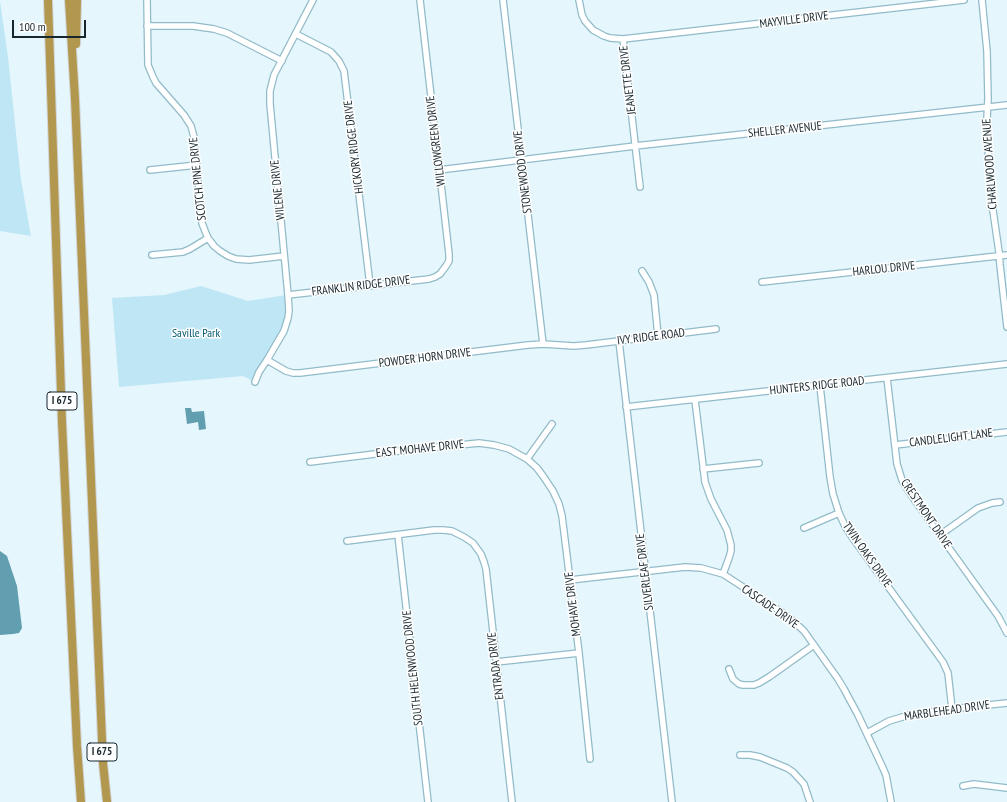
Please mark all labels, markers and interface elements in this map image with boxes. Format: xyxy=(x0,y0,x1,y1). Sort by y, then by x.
street label: MAYVILLE DRIVE xyxy=(759,9,829,31)
scale bar xyxy=(14,12,88,38)
text: 100 m xyxy=(19,19,46,34)
street label: JEANETTE DRIVE xyxy=(617,45,639,115)
street label: WILLOWGREEN DRIVE xyxy=(423,95,449,187)
street label: HICKORY RIDGE DRIVE xyxy=(341,99,367,195)
street label: CHARLWOOD AVENUE xyxy=(980,118,1000,210)
street label: SHELLER AVENUE xyxy=(748,119,822,141)
street label: STONEWOOD DRIVE xyxy=(511,130,535,214)
street label: SCOTCH PINE DRIVE xyxy=(186,137,210,221)
street label: WILENE DRIVE xyxy=(268,159,288,221)
street label: HARLOU DRIVE xyxy=(852,259,916,279)
street label: FRANKLIN RIDGE DRIVE xyxy=(311,273,411,299)
street label: IVY RIDGE ROAD xyxy=(616,326,686,348)
park label: Saville Park xyxy=(172,327,220,341)
street label: POWDER HORN DRIVE xyxy=(378,345,472,371)
street label: HUNTERS RIDGE ROAD xyxy=(769,374,865,398)
road number: I 675 xyxy=(47,392,77,410)
street label: CANDLELIGHT LANE xyxy=(908,426,994,450)
street label: EAST MOHAVE DRIVE xyxy=(375,437,465,461)
street label: CRESTMONT DRIVE xyxy=(897,476,955,552)
street label: TWIN OAKS DRIVE xyxy=(839,520,895,590)
street label: SILVERLEAF DRIVE xyxy=(633,533,657,611)
street label: MOHAVE DRIVE xyxy=(562,571,584,637)
street label: CASCADE DRIVE xyxy=(739,582,801,632)
street label: SOUTH HELENWOOD DRIVE xyxy=(400,610,426,726)
street label: ENTRADA DRIVE xyxy=(485,631,507,701)
street label: MARBLEHEAD DRIVE xyxy=(903,698,991,724)
road number: I 675 xyxy=(87,743,117,761)

